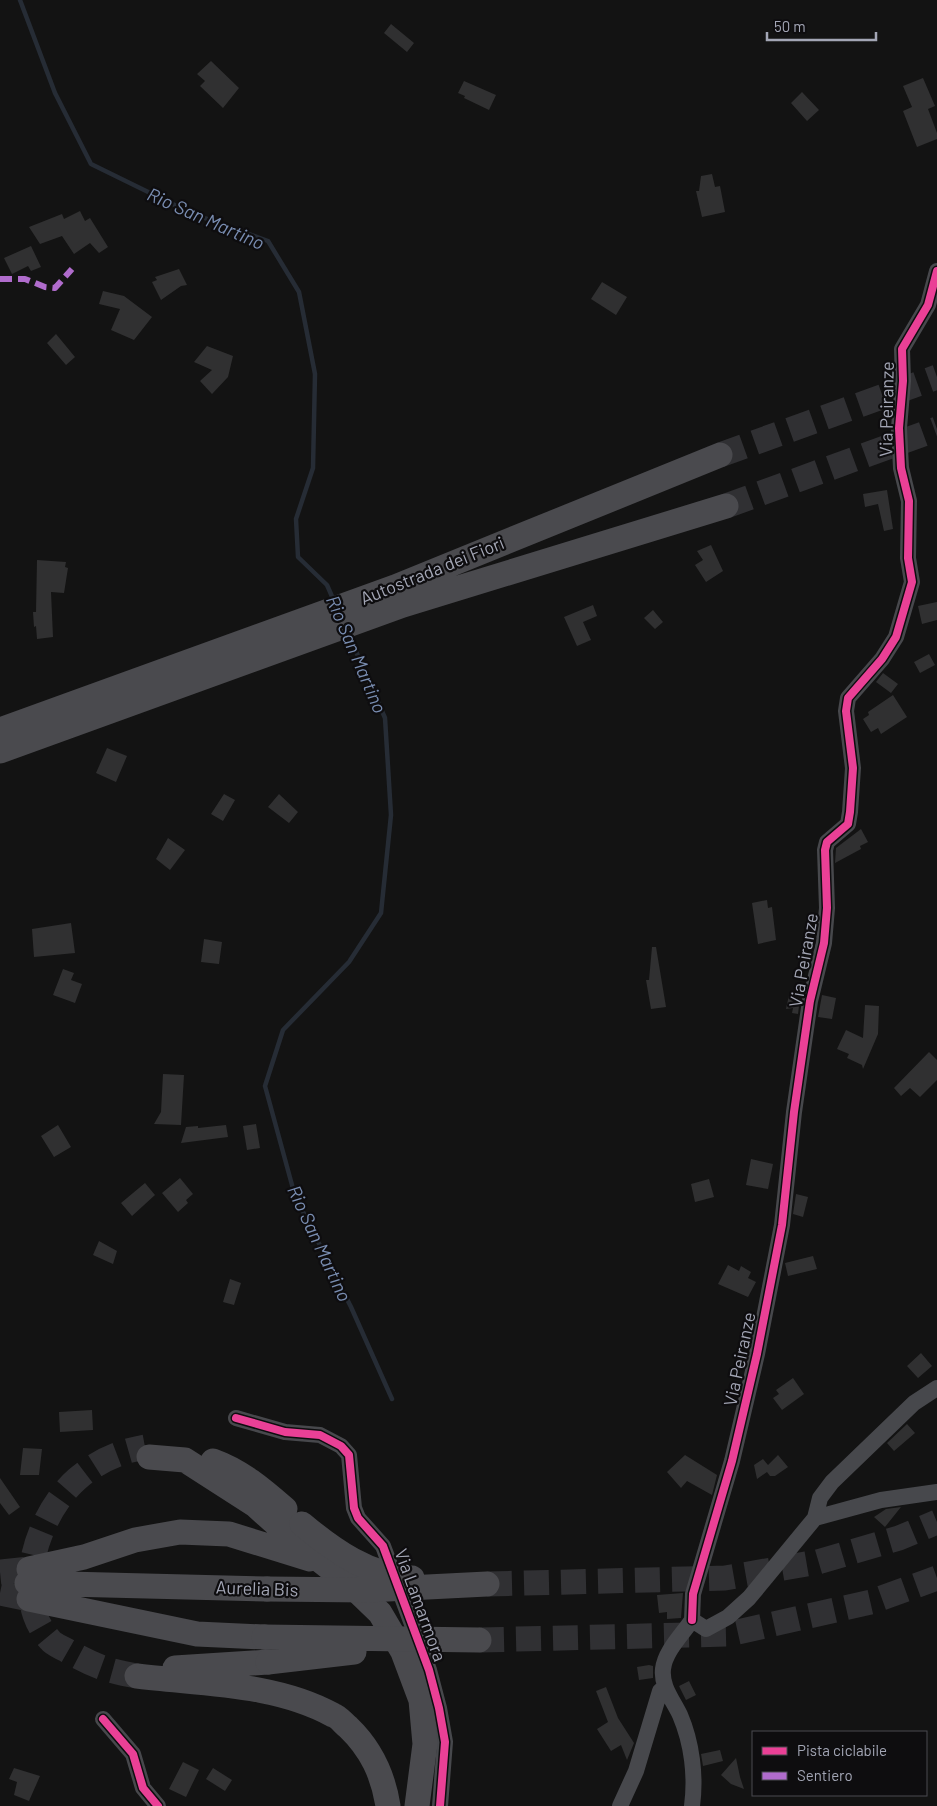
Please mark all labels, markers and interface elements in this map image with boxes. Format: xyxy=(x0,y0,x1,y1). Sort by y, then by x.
scale bar xyxy=(767,10,876,42)
text: 50 m xyxy=(774,17,806,35)
water label: Rio San Martino xyxy=(144,182,268,254)
street label: Via Peiranze xyxy=(874,361,898,457)
street label: Autostrada dei Fiori xyxy=(357,531,507,609)
water label: Rio San Martino xyxy=(322,592,392,716)
street label: Via Peiranze xyxy=(784,911,822,1009)
water label: Rio San Martino xyxy=(283,1181,357,1305)
street label: Via Peiranze xyxy=(718,1310,760,1408)
street label: Via Lamarmora xyxy=(390,1546,452,1664)
street label: Aurelia Bis xyxy=(215,1576,299,1600)
legend xyxy=(752,1731,927,1796)
text: Pista ciclabile xyxy=(797,1741,887,1759)
text: Sentiero xyxy=(797,1766,853,1784)

